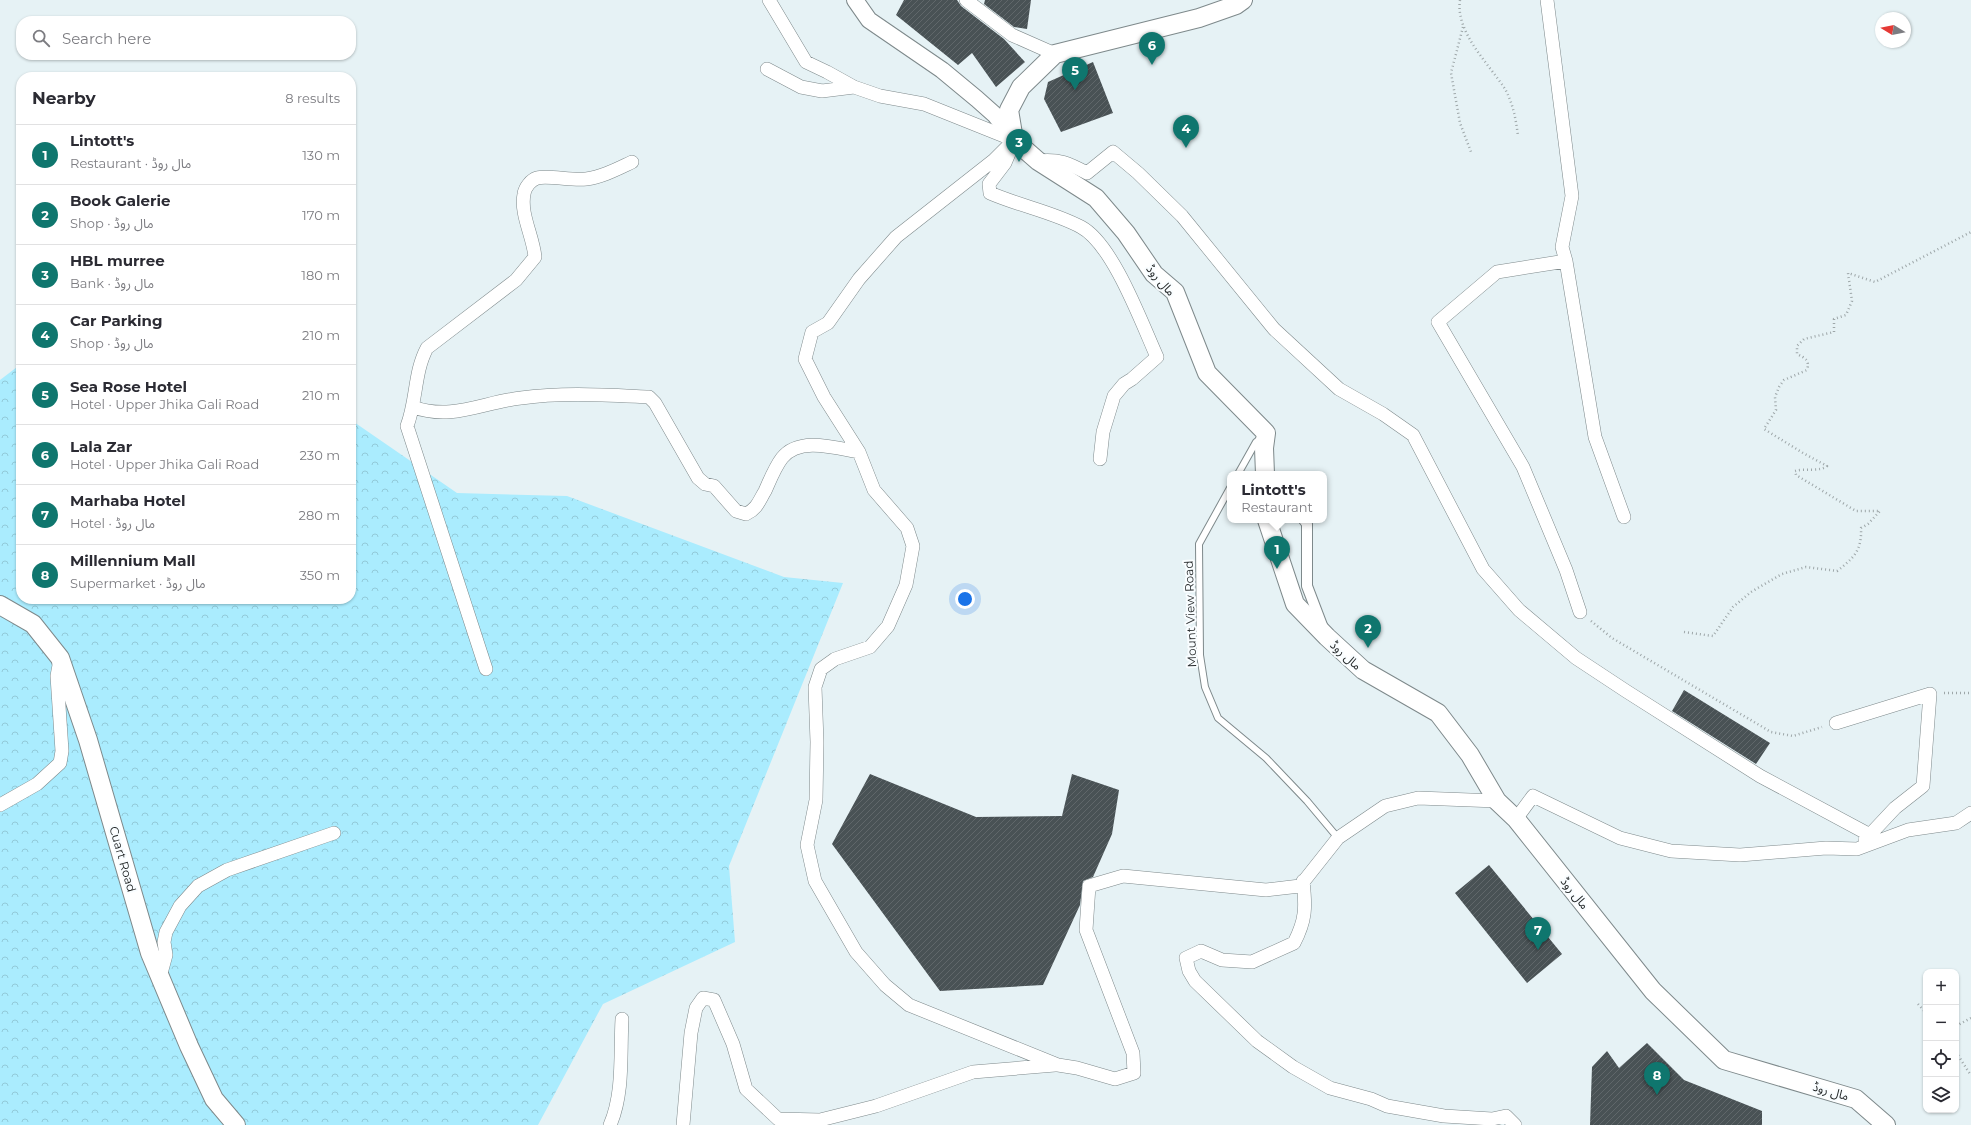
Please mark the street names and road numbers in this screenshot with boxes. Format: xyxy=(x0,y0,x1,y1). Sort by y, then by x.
street label: مال روڈ xyxy=(1143,261,1179,299)
street label: Mount View Road xyxy=(1181,560,1199,668)
street label: مال روڈ xyxy=(1327,637,1365,673)
street label: Cuart Road xyxy=(106,824,140,894)
street label: مال روڈ xyxy=(1558,874,1592,912)
street label: مال روڈ xyxy=(1811,1079,1851,1103)

